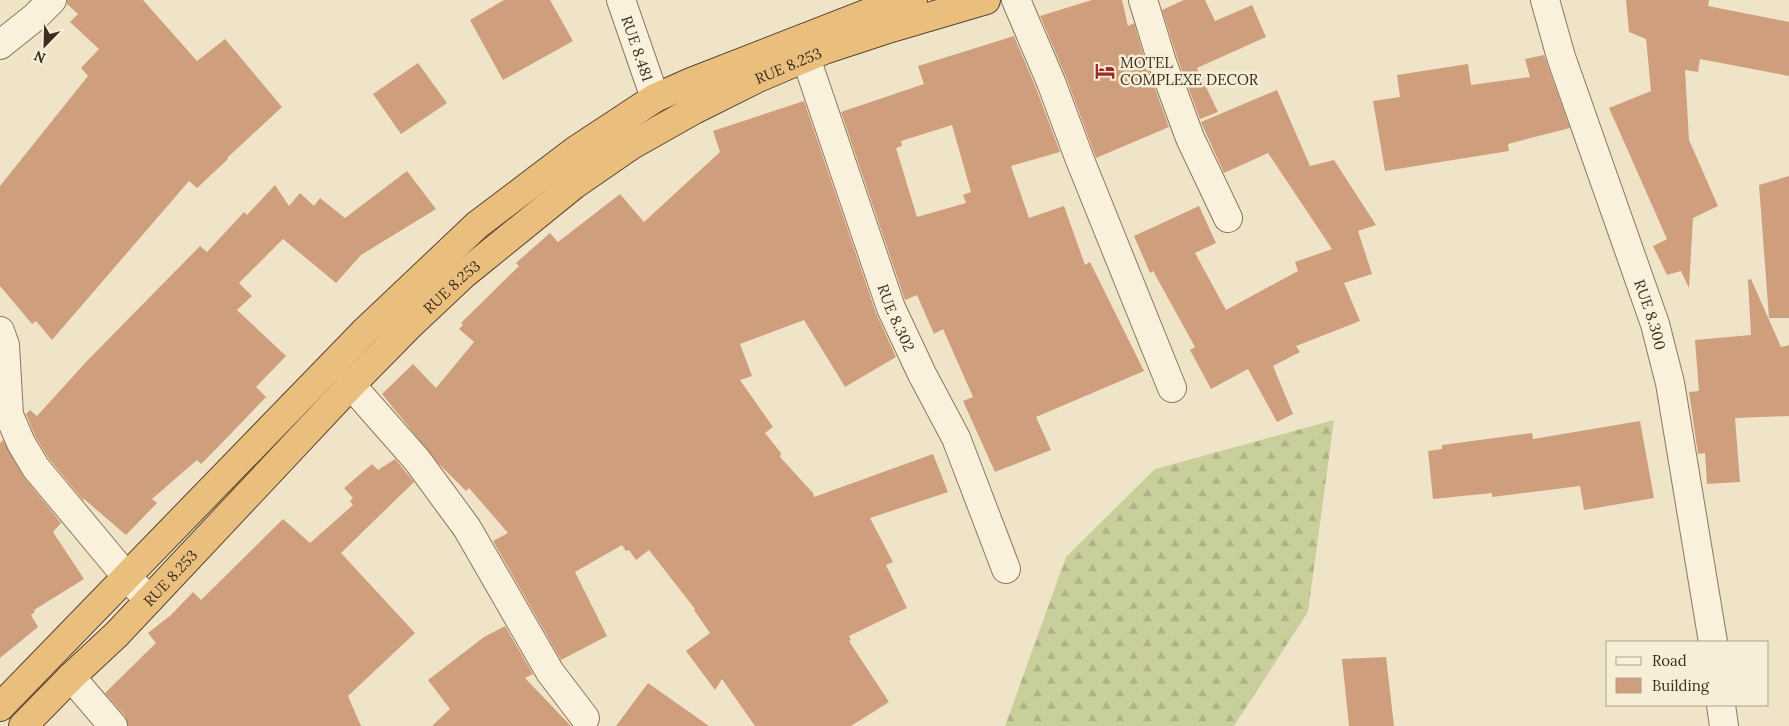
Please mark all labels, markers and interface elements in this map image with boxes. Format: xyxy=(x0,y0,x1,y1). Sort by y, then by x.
street label: RUE 8.481 xyxy=(618,13,658,83)
north arrow xyxy=(20,20,70,70)
street label: RUE 8.253 xyxy=(752,43,824,88)
text: N xyxy=(31,46,48,67)
place label: MOTEL COMPLEXE DECOR xyxy=(1120,53,1259,89)
hotel icon: MOTEL COMPLEXE DECOR xyxy=(1094,60,1116,82)
street label: RUE 8.253 xyxy=(419,256,484,317)
street label: RUE 8.300 xyxy=(1630,277,1671,352)
street label: RUE 8.302 xyxy=(874,281,919,354)
street label: RUE 8.253 xyxy=(139,545,201,610)
legend xyxy=(1606,641,1769,706)
text: Road xyxy=(1652,651,1687,670)
text: Building xyxy=(1652,676,1710,695)

